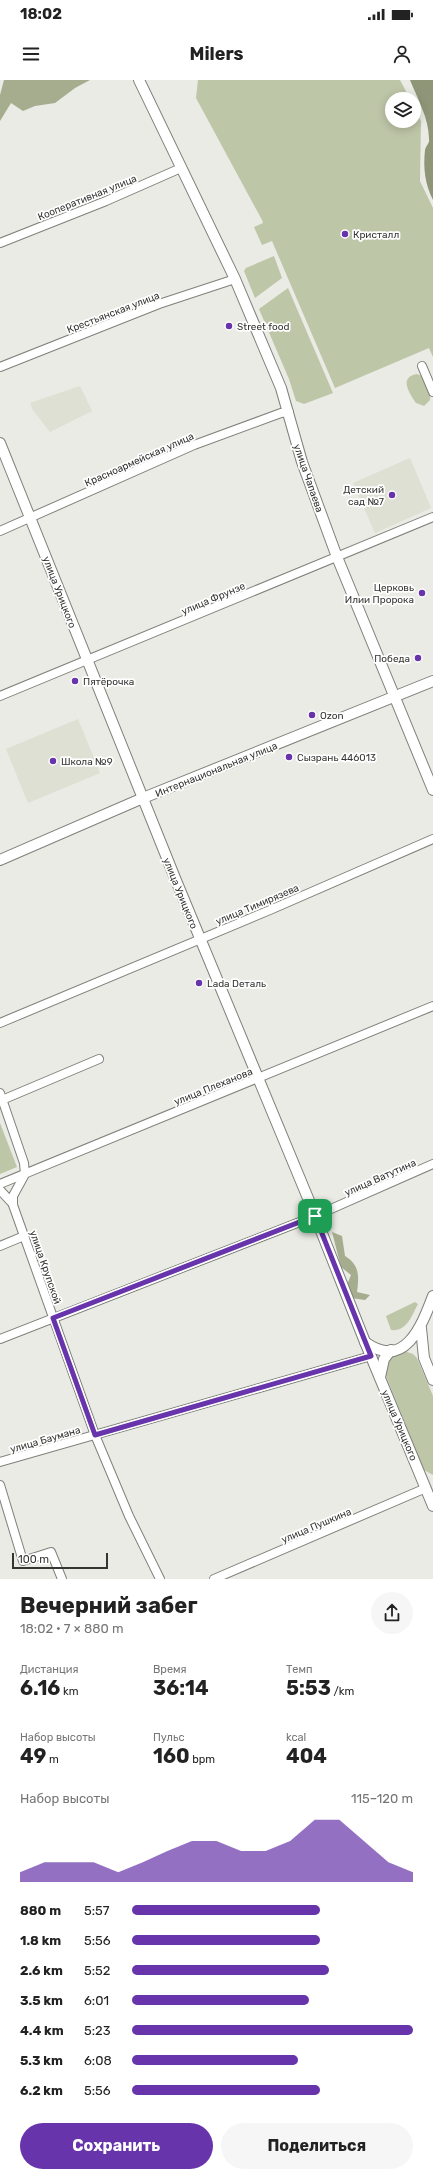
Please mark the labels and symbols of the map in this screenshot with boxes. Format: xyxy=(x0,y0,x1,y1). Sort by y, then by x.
street label: Кооперативная улица xyxy=(36,173,139,223)
marker: Кристалл xyxy=(340,229,350,239)
place label: Кристалл xyxy=(353,229,399,241)
street label: Крестьянская улица xyxy=(65,290,161,336)
marker: Street food xyxy=(224,321,234,331)
place label: Street food xyxy=(237,321,289,333)
street label: Красноармейская улица xyxy=(83,430,196,489)
street label: улица Чапаева xyxy=(291,443,325,514)
place label: Детский сад №7 xyxy=(343,484,384,508)
marker: Детский сад №7 xyxy=(387,490,397,500)
street label: улица Урицкого xyxy=(40,555,78,630)
street label: улица Фрунзе xyxy=(180,580,247,618)
place label: Церковь Илии Пророка xyxy=(345,582,414,606)
marker: Церковь Илии Пророка xyxy=(417,588,427,598)
place label: Победа xyxy=(374,653,410,665)
marker: Победа xyxy=(413,653,423,663)
marker: Пятёрочка xyxy=(70,676,80,686)
place label: Пятёрочка xyxy=(83,676,134,688)
marker: Ozon xyxy=(307,710,317,720)
place label: Ozon xyxy=(320,710,344,722)
street label: Интернациональная улица xyxy=(154,740,279,800)
marker: Сызрань 446013 xyxy=(284,752,294,762)
place label: Сызрань 446013 xyxy=(297,752,376,764)
marker: Школа №9 xyxy=(48,756,58,766)
place label: Школа №9 xyxy=(61,756,113,768)
street label: улица Урицкого xyxy=(160,856,200,931)
street label: улица Тимирязева xyxy=(214,882,301,928)
marker: Lada Dеталь xyxy=(194,978,204,988)
place label: Lada Dеталь xyxy=(207,978,266,990)
street label: улица Плеханова xyxy=(172,1066,254,1108)
street label: улица Ватутина xyxy=(343,1157,418,1199)
pin xyxy=(298,1199,332,1233)
street label: улица Крупской xyxy=(27,1229,63,1306)
street label: улица Урицкого xyxy=(379,1388,419,1463)
street label: улица Баумана xyxy=(9,1424,82,1456)
street label: улица Пушкина xyxy=(280,1506,353,1546)
scale bar xyxy=(12,1551,108,1570)

